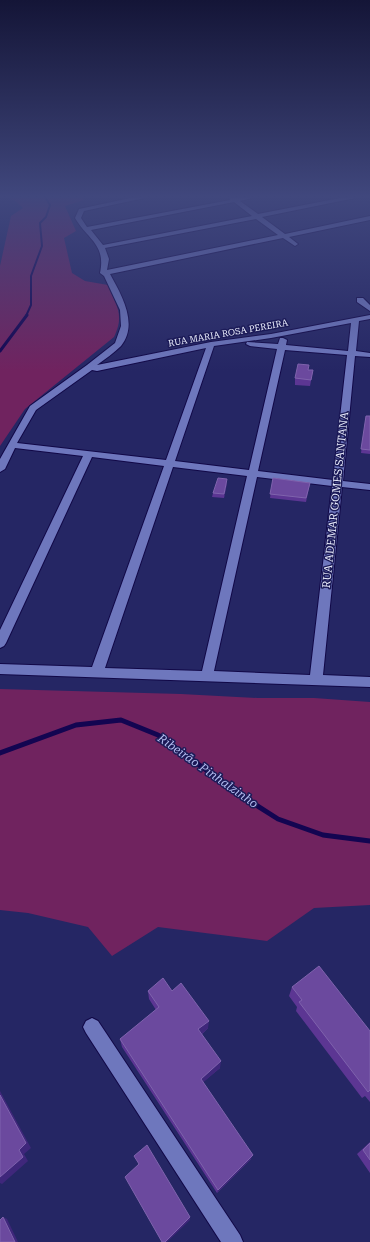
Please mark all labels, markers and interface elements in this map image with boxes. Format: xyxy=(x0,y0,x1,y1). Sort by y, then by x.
street label: RUA MARIA ROSA PEREIRA xyxy=(167,317,289,348)
street label: RUA ADEMAR GOMES SANTANA xyxy=(320,411,351,589)
water label: Ribeirão Pinhalzinho xyxy=(154,730,261,811)

